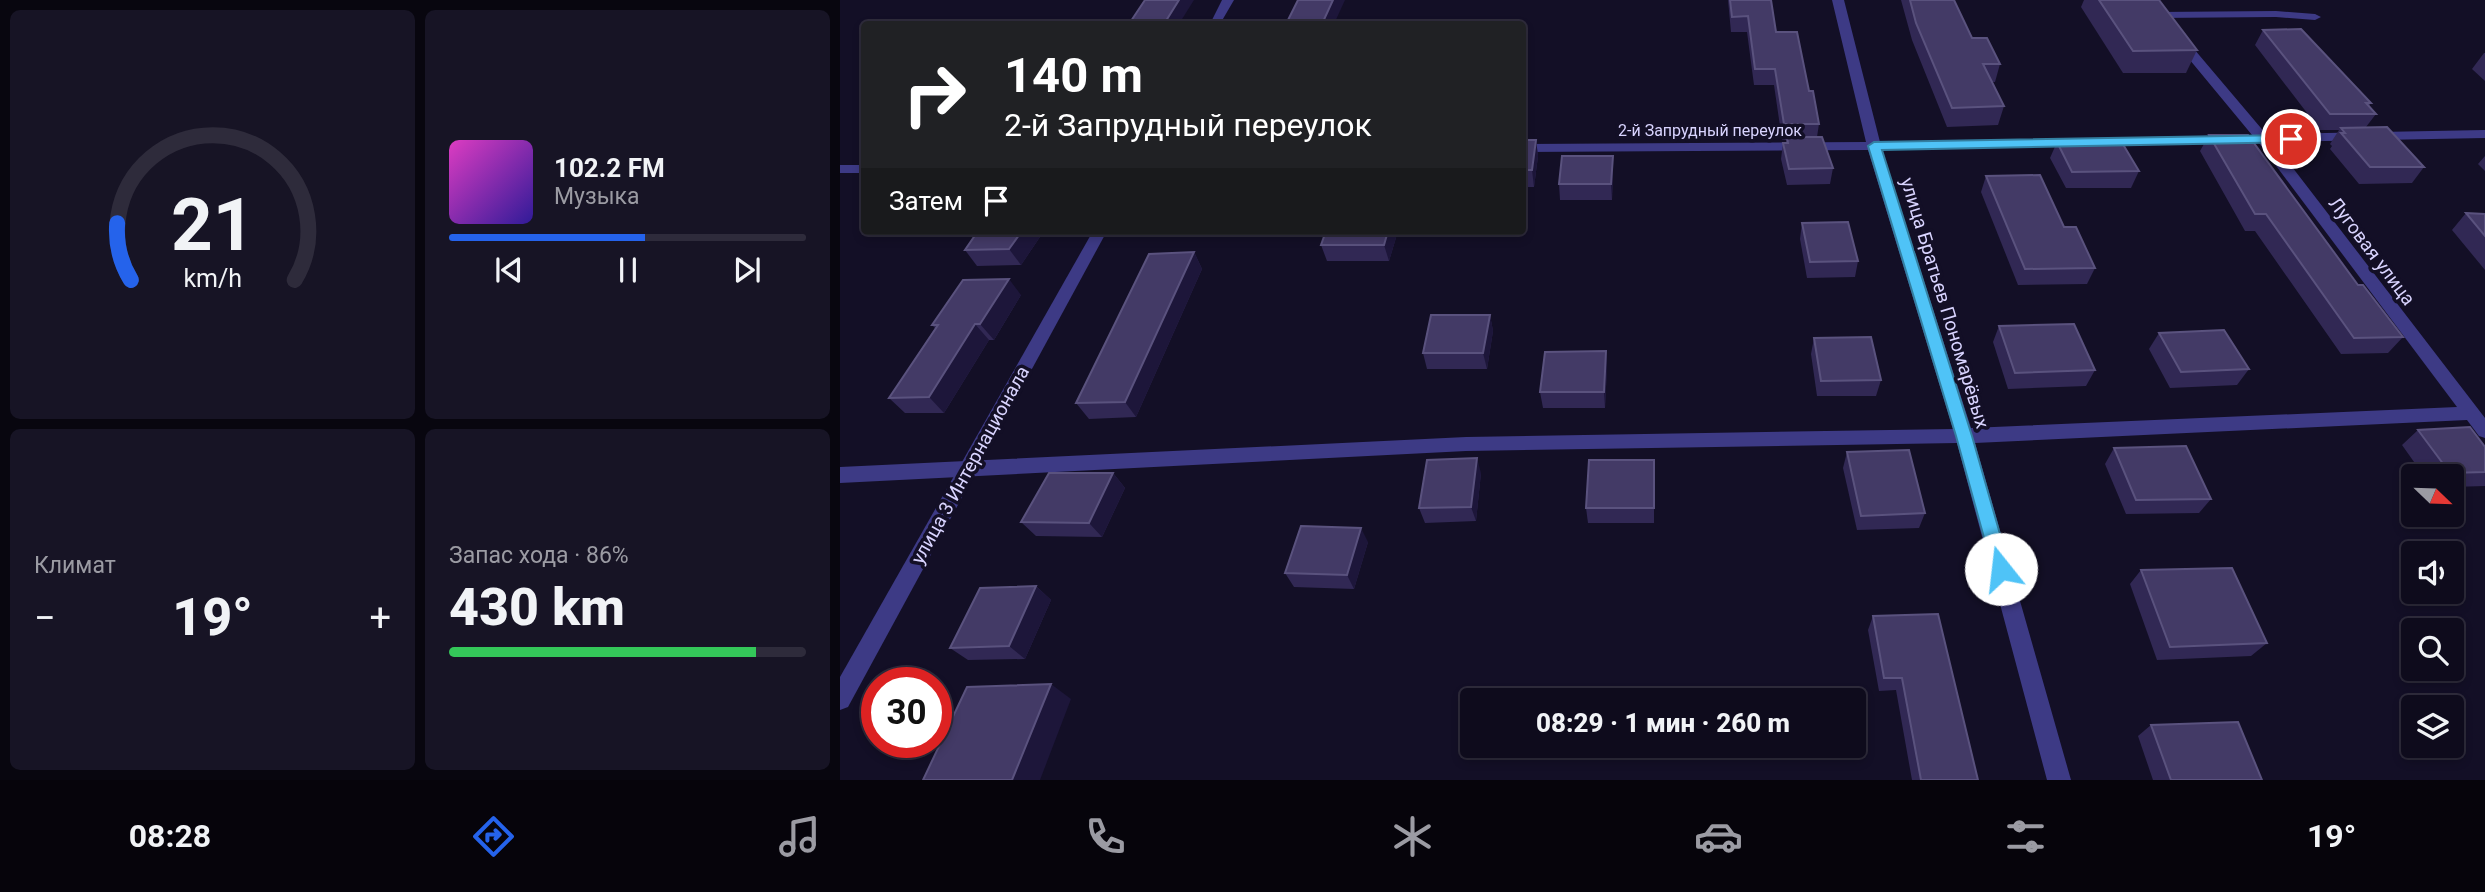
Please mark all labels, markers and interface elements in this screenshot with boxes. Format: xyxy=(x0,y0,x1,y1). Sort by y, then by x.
text: 140 m xyxy=(1004,47,1143,104)
icon: right xyxy=(889,49,980,140)
text: 2-й Запрудный переулок xyxy=(1004,106,1372,144)
pin xyxy=(2261,109,2321,169)
icon: arrive xyxy=(2272,120,2310,158)
street label: 2-й Запрудный переулок xyxy=(1618,121,1802,140)
text: 102.2 FM xyxy=(554,153,665,183)
street label: улица Братьев Пономарёвых xyxy=(1896,175,1994,432)
icon: arrive xyxy=(977,182,1015,220)
text: 21 xyxy=(171,183,254,269)
text: Музыка xyxy=(554,183,639,210)
text: Затем xyxy=(889,186,963,216)
street label: Луговая улица xyxy=(2324,192,2420,310)
icon: previous xyxy=(490,251,528,289)
icon: pause xyxy=(609,251,647,289)
icon: next xyxy=(728,251,766,289)
text: km/h xyxy=(183,264,242,293)
street label: улица 3 Интернационала xyxy=(906,362,1034,568)
north arrow xyxy=(2401,464,2464,527)
map controls xyxy=(2401,464,2464,758)
position arrow xyxy=(1964,532,2038,606)
button: sound xyxy=(2401,541,2464,604)
text: Запас хода · 86% xyxy=(449,542,629,569)
text: Климат xyxy=(34,552,116,579)
text: 430 km xyxy=(449,577,625,638)
text: 19° xyxy=(172,587,253,648)
text: − xyxy=(34,596,56,640)
text: + xyxy=(369,596,391,640)
button: search xyxy=(2401,618,2464,681)
speed limit sign: 30 xyxy=(861,667,952,758)
button: layers xyxy=(2401,695,2464,758)
text: 08:29 · 1 мин · 260 m xyxy=(1536,708,1790,738)
icon: directions xyxy=(469,812,518,861)
icon: music xyxy=(775,812,824,861)
icon: phone xyxy=(1081,812,1130,861)
icon: climate xyxy=(1388,812,1437,861)
icon: car xyxy=(1694,812,1743,861)
icon: filters xyxy=(2001,812,2050,861)
text: 08:28 xyxy=(129,817,211,855)
text: 19° xyxy=(2307,817,2356,855)

